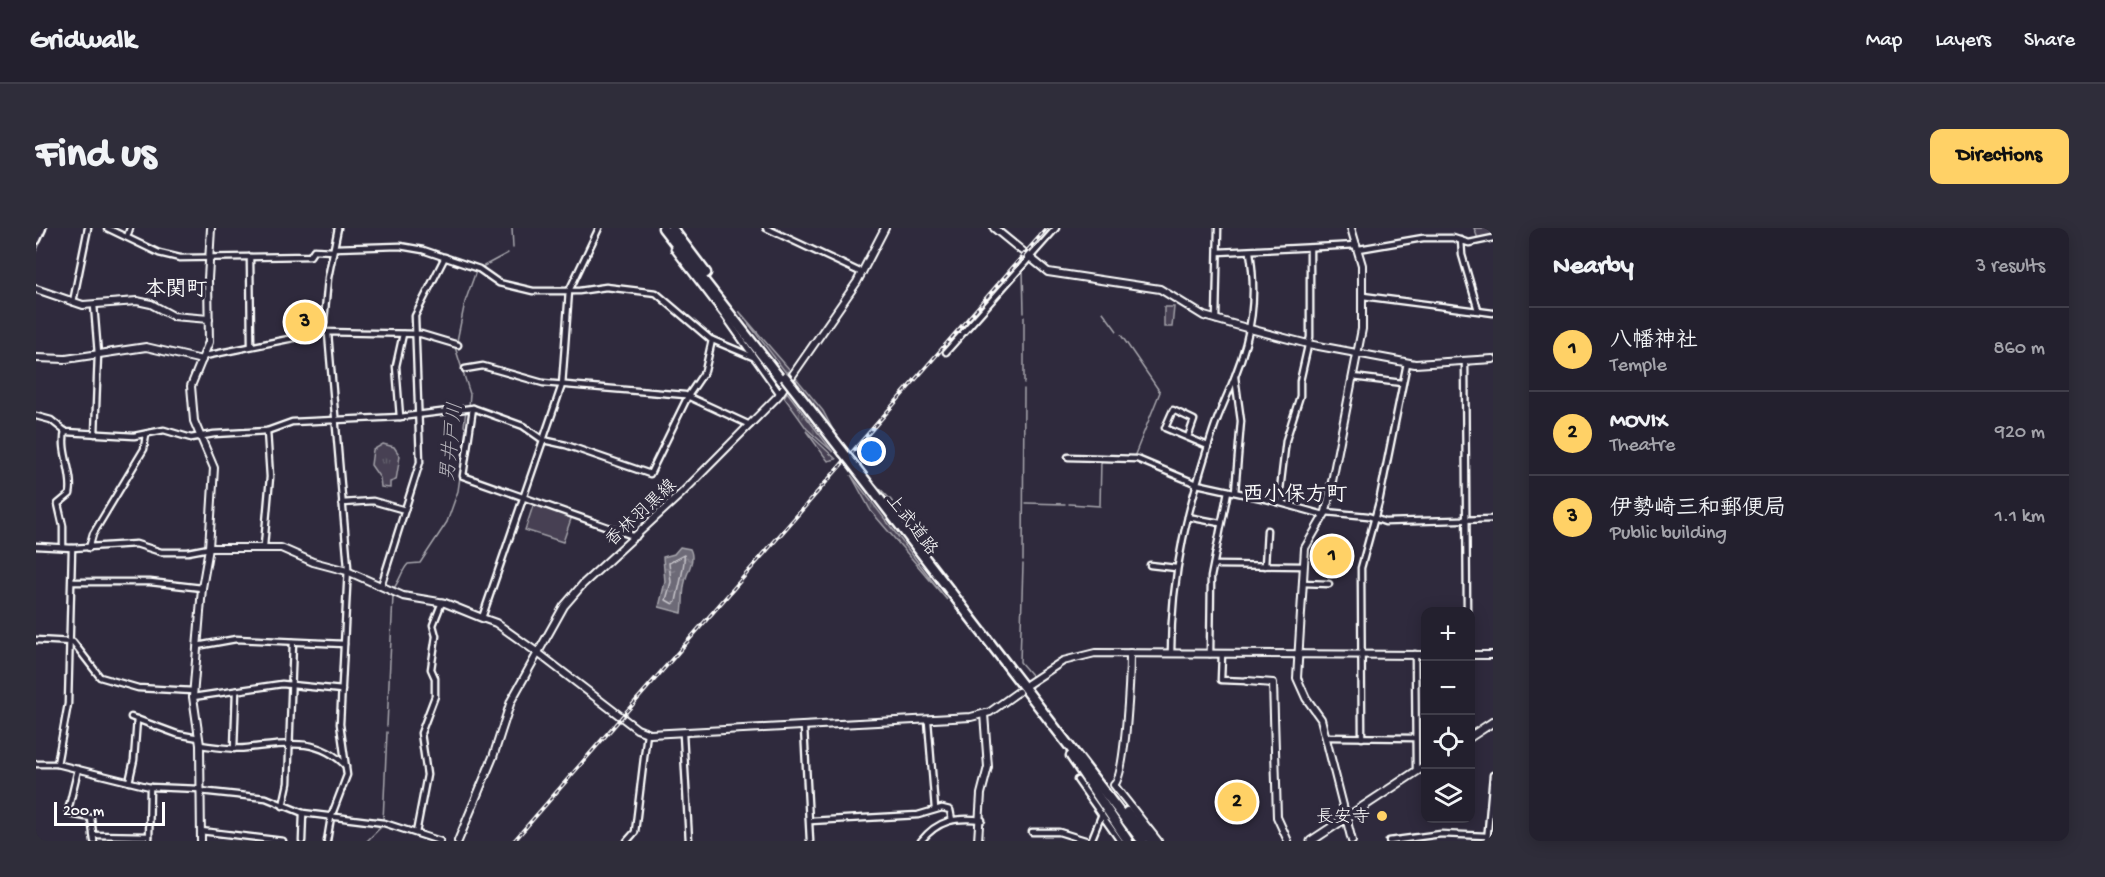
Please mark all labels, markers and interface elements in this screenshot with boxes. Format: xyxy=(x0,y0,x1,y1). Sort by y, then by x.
text: Gridwalk xyxy=(30,25,136,58)
text: Map xyxy=(1866,29,1902,54)
text: Layers xyxy=(1935,29,1991,54)
text: Share xyxy=(2024,29,2075,54)
button: Directions xyxy=(1930,129,2069,184)
text: Find us xyxy=(36,132,156,181)
text: Nearby xyxy=(1553,252,1634,283)
text: 3 results xyxy=(1976,256,2045,279)
district label: 本関町 xyxy=(145,277,208,304)
pin: 3 xyxy=(286,300,324,344)
text: 八幡神社 xyxy=(1610,329,1698,355)
text: 1 xyxy=(1568,338,1577,361)
text: 860 m xyxy=(1994,338,2045,361)
text: Temple xyxy=(1610,355,1667,378)
water label: 男井戸川 xyxy=(436,401,469,483)
text: MOVIX xyxy=(1610,409,1668,435)
text: 2 xyxy=(1568,422,1577,445)
text: 920 m xyxy=(1995,422,2045,445)
text: Theatre xyxy=(1610,435,1675,458)
your location xyxy=(857,437,886,466)
street label: 香林羽黒線 xyxy=(601,475,682,552)
district label: 西小保方町 xyxy=(1243,483,1348,509)
street label: 上武道路 xyxy=(881,490,942,560)
text: 伊勢崎三和郵便局 xyxy=(1610,497,1786,523)
text: 3 xyxy=(1567,506,1578,529)
text: 1.1 km xyxy=(1995,506,2045,529)
text: Public building xyxy=(1610,523,1727,546)
pin: 1 xyxy=(1312,534,1352,578)
map controls xyxy=(1421,607,1475,823)
button: + xyxy=(1421,607,1475,661)
button: − xyxy=(1421,661,1475,715)
button: locate xyxy=(1421,715,1475,769)
button: layers xyxy=(1421,769,1475,823)
pin: 2 xyxy=(1218,780,1256,824)
scale bar xyxy=(54,799,165,826)
text: 200 m xyxy=(63,803,104,822)
place label: 長安寺 xyxy=(1316,807,1370,829)
marker: 長安寺 xyxy=(1375,809,1389,823)

